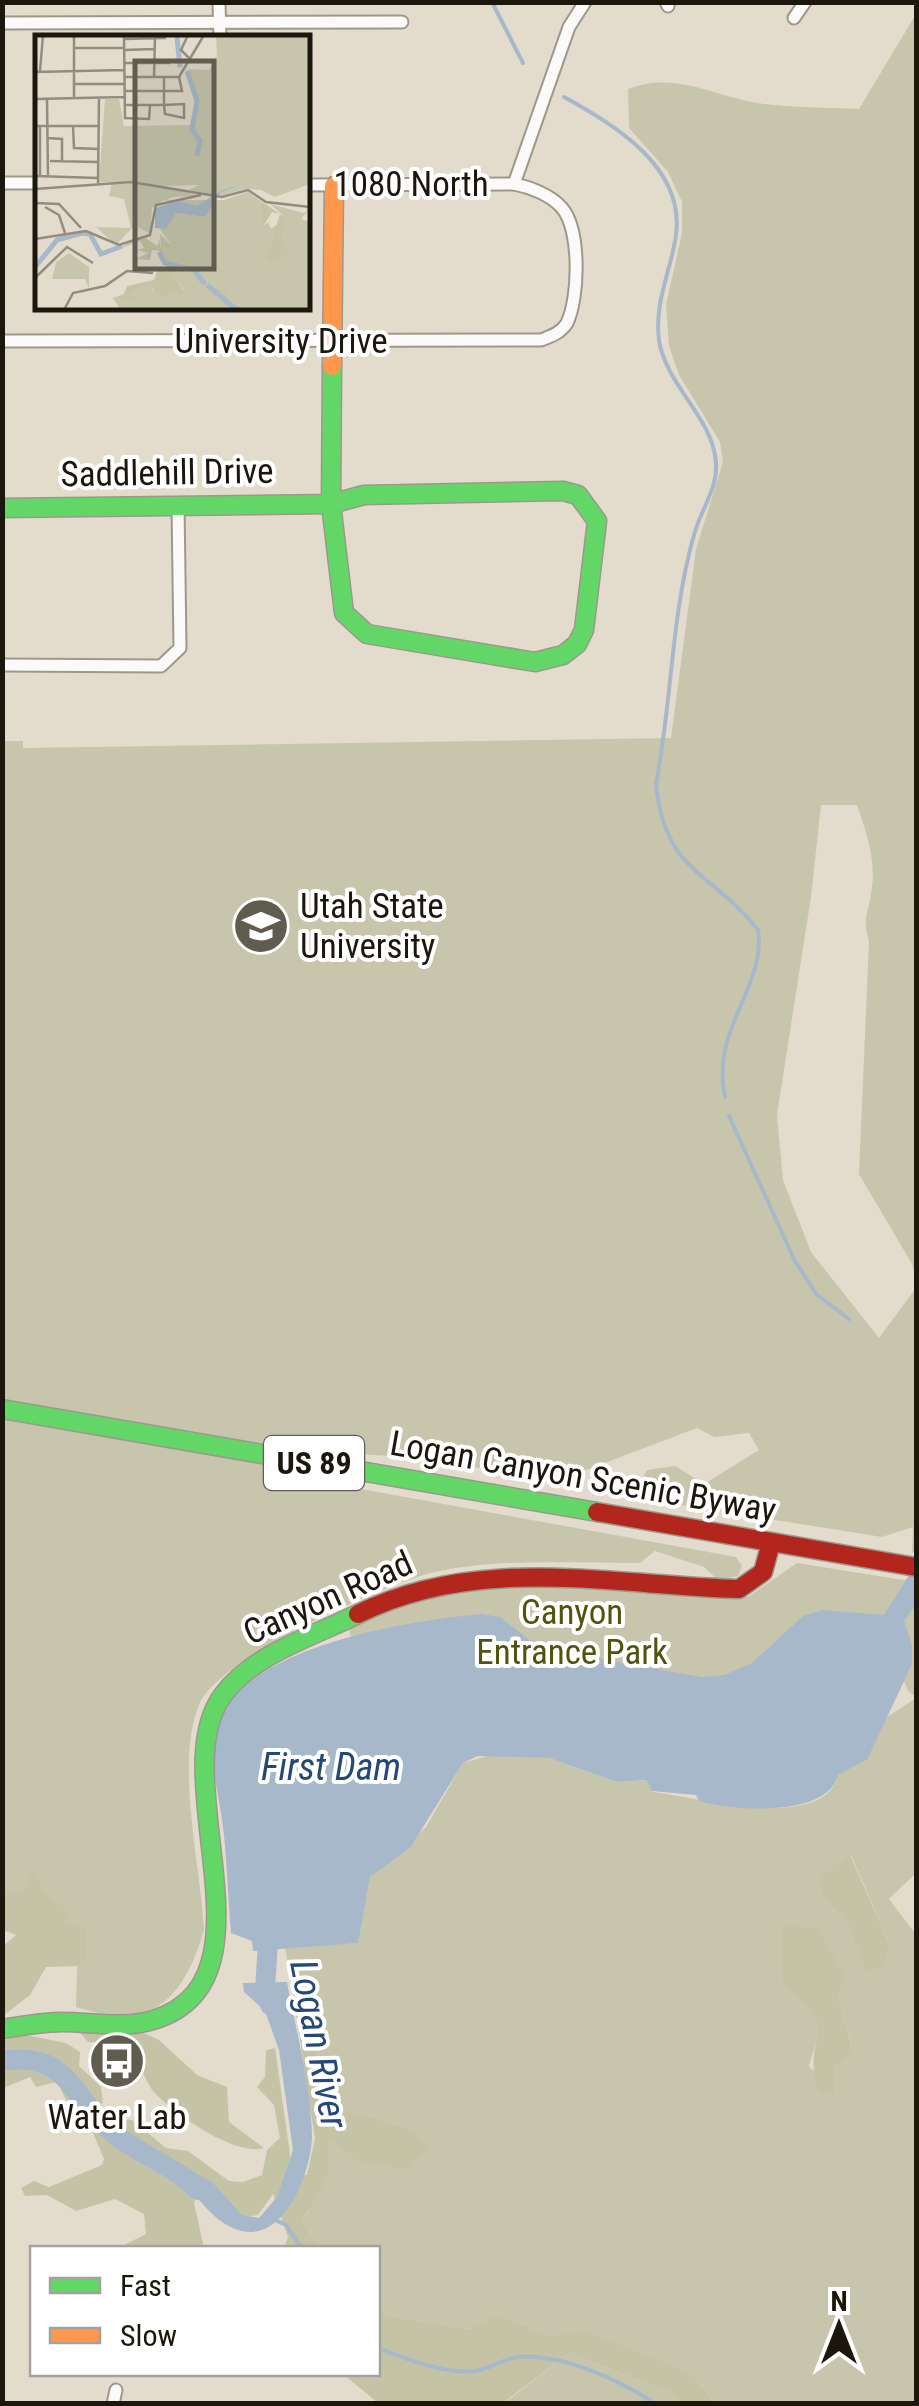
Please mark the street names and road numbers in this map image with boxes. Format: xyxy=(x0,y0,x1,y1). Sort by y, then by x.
street label: 1080 North xyxy=(333,164,489,205)
street label: University Drive xyxy=(174,321,388,362)
street label: Saddlehill Drive xyxy=(60,451,274,495)
street label: Logan Canyon Scenic Byway xyxy=(387,1423,779,1531)
road number: US 89 xyxy=(264,1436,364,1490)
street label: Canyon Road xyxy=(237,1543,419,1653)

